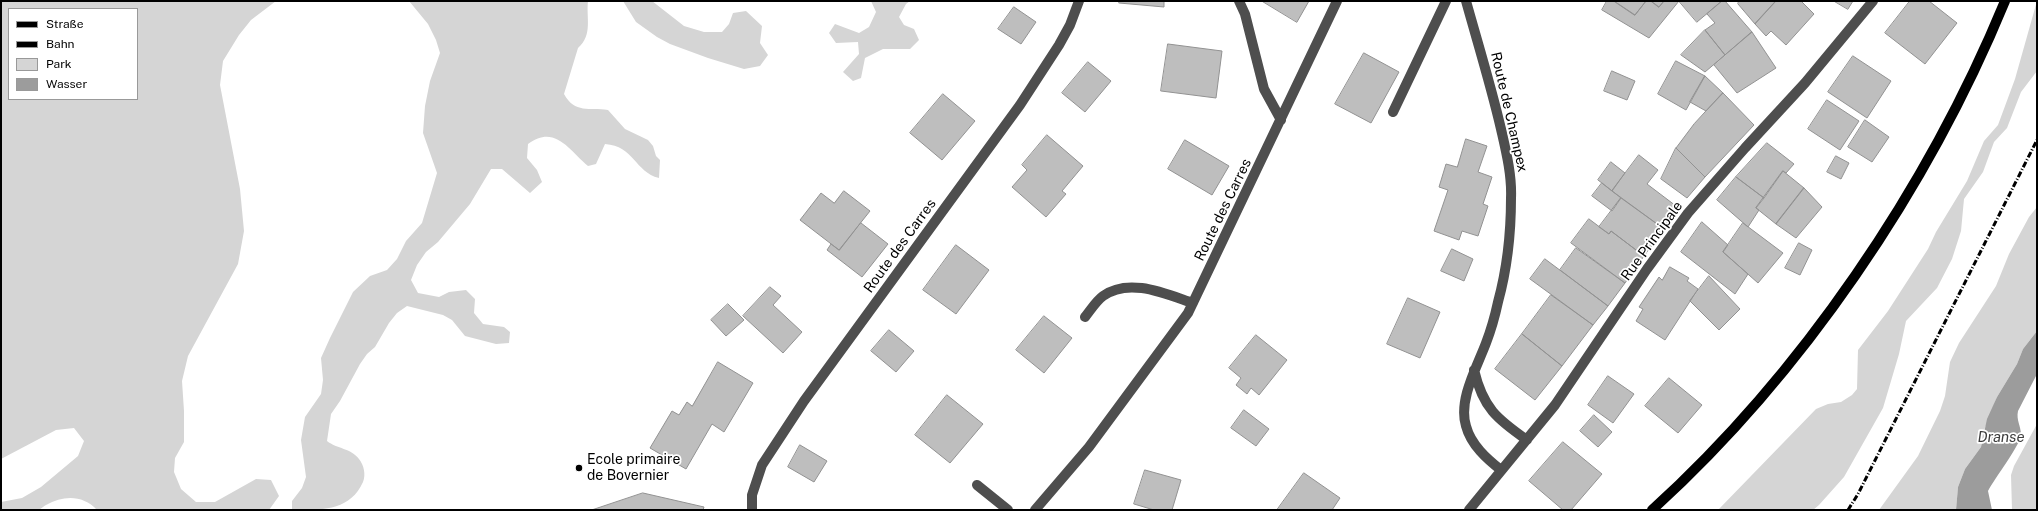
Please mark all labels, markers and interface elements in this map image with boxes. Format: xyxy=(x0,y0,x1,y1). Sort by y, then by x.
legend xyxy=(8,8,138,100)
text: Straße xyxy=(46,17,83,31)
text: Bahn xyxy=(46,37,75,51)
street label: Route de Champex xyxy=(1487,50,1531,174)
text: Park xyxy=(46,57,72,71)
text: Wasser xyxy=(46,77,87,91)
street label: Route des Carres xyxy=(1191,156,1255,264)
street label: Route des Carres xyxy=(860,196,940,296)
street label: Rue Principale xyxy=(1618,198,1686,284)
water label: Dranse xyxy=(1977,428,2025,446)
place label: Ecole primaire de Bovernier xyxy=(587,452,680,484)
marker: Ecole primaire de Bovernier xyxy=(574,463,584,473)

